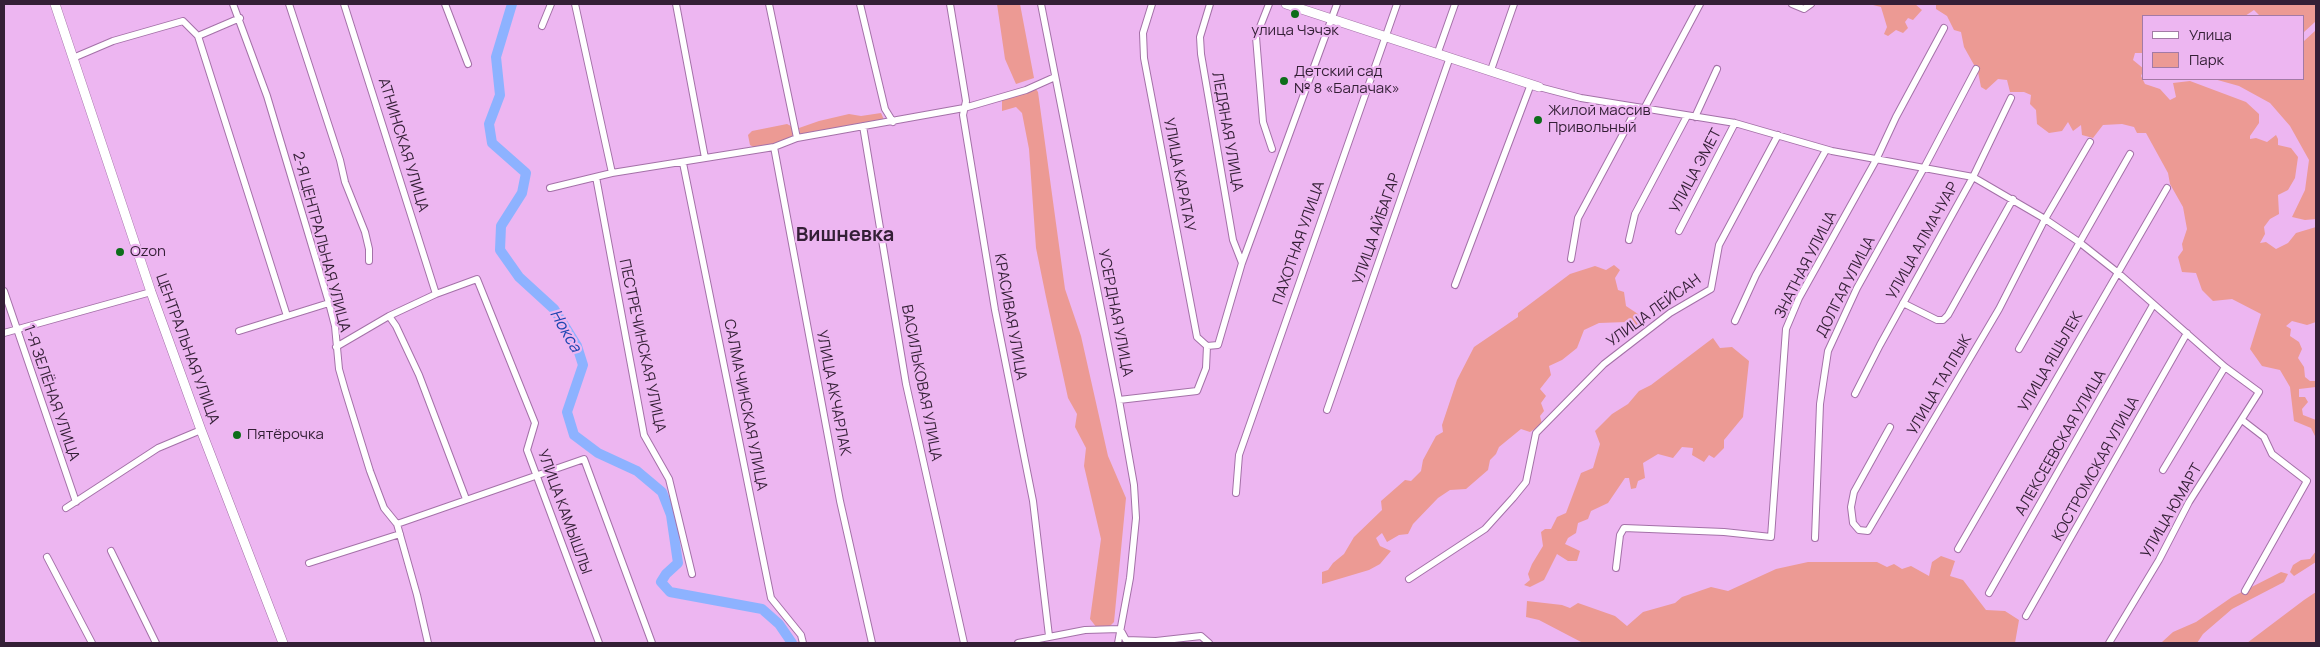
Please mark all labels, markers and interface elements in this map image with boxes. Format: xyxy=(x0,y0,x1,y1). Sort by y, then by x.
marker: улица Чэчэк xyxy=(1289,8,1301,20)
legend xyxy=(2142,15,2305,80)
place label: улица Чэчэк xyxy=(1251,22,1339,40)
text: Улица xyxy=(2189,24,2232,45)
text: Парк xyxy=(2189,49,2224,70)
place label: Детский сад № 8 «Балачак» xyxy=(1294,63,1400,98)
street label: ЛЕДЯНАЯ УЛИЦА xyxy=(1208,71,1246,193)
marker: Детский сад № 8 «Балачак» xyxy=(1278,75,1290,87)
street label: АТНИНСКАЯ УЛИЦА xyxy=(374,76,432,214)
place label: Жилой массив Привольный xyxy=(1548,102,1651,137)
marker: Жилой массив Привольный xyxy=(1532,114,1544,126)
street label: УЛИЦА КАРАТАУ xyxy=(1159,117,1199,233)
street label: УЛИЦА ЭМЕТ xyxy=(1666,126,1726,216)
street label: 2-Я ЦЕНТРАЛЬНАЯ УЛИЦА xyxy=(288,150,354,334)
street label: УЛИЦА АЙБАГАР xyxy=(1350,171,1404,287)
street label: ПАХОТНАЯ УЛИЦА xyxy=(1269,179,1329,307)
street label: УЛИЦА АЛМАЧУАР xyxy=(1883,179,1963,303)
street label: ЗНАТНАЯ УЛИЦА xyxy=(1771,208,1841,322)
district label: Вишневка xyxy=(796,223,894,247)
street label: ДОЛГАЯ УЛИЦА xyxy=(1813,233,1879,341)
place label: Ozon xyxy=(130,243,166,261)
marker: Ozon xyxy=(114,246,126,258)
street label: УСЕРДНАЯ УЛИЦА xyxy=(1094,248,1136,378)
street label: КРАСИВАЯ УЛИЦА xyxy=(990,252,1030,382)
street label: ПЕСТРЕЧИНСКАЯ УЛИЦА xyxy=(615,258,669,434)
street label: ЦЕНТРАЛЬНАЯ УЛИЦА xyxy=(151,271,223,427)
street label: УЛИЦА ЛЕЙСАН xyxy=(1603,271,1705,351)
street label: ВАСИЛЬКОВАЯ УЛИЦА xyxy=(897,303,945,463)
water label: Нокса xyxy=(545,306,585,356)
street label: УЛИЦА ЯШЬЛЕК xyxy=(2015,309,2087,415)
street label: САЛМАЧИНСКАЯ УЛИЦА xyxy=(720,318,770,492)
street label: 1-Я ЗЕЛЁНАЯ УЛИЦА xyxy=(19,323,83,463)
street label: УЛИЦА АКЧАРЛАК xyxy=(812,329,854,457)
street label: УЛИЦА ТАЛЛЫК xyxy=(1904,332,1976,438)
street label: АЛЕКСЕЕВСКАЯ УЛИЦА xyxy=(2012,367,2110,519)
street label: КОСТРОМСКАЯ УЛИЦА xyxy=(2049,394,2143,544)
place label: Пятёрочка xyxy=(247,426,324,444)
marker: Пятёрочка xyxy=(231,429,243,441)
street label: УЛИЦА КАМЫШЛЫ xyxy=(533,447,595,577)
street label: УЛИЦА ЮМАРТ xyxy=(2138,461,2206,561)

